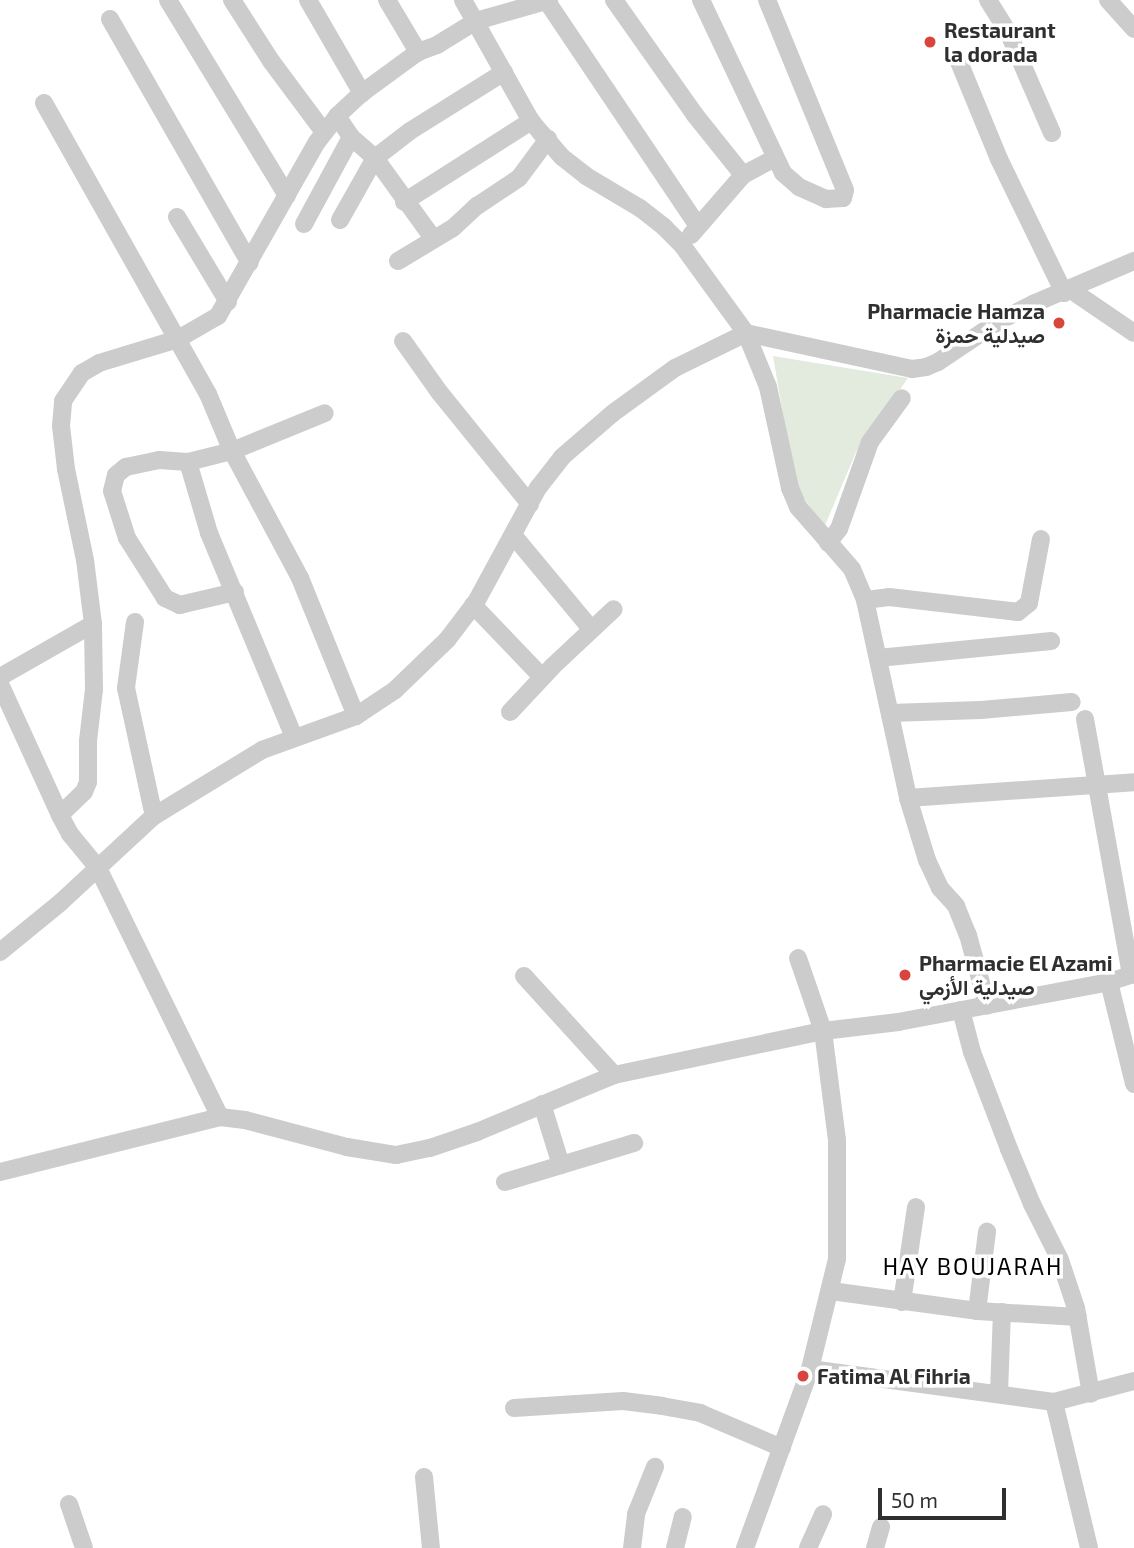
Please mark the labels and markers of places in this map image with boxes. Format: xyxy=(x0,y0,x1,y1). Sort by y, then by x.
place label: Restaurant la dorada xyxy=(944,17,1056,67)
marker: Restaurant la dorada xyxy=(922,34,938,50)
place label: Pharmacie Hamza صيدلية حمزة xyxy=(867,298,1045,348)
marker: Pharmacie Hamza صيدلية حمزة xyxy=(1051,315,1067,331)
place label: Pharmacie El Azami صيدلية الأزمي xyxy=(919,950,1113,1000)
marker: Pharmacie El Azami صيدلية الأزمي xyxy=(897,967,913,983)
place label: Fatima Al Fihria xyxy=(817,1363,972,1389)
marker: Fatima Al Fihria xyxy=(795,1368,811,1384)

